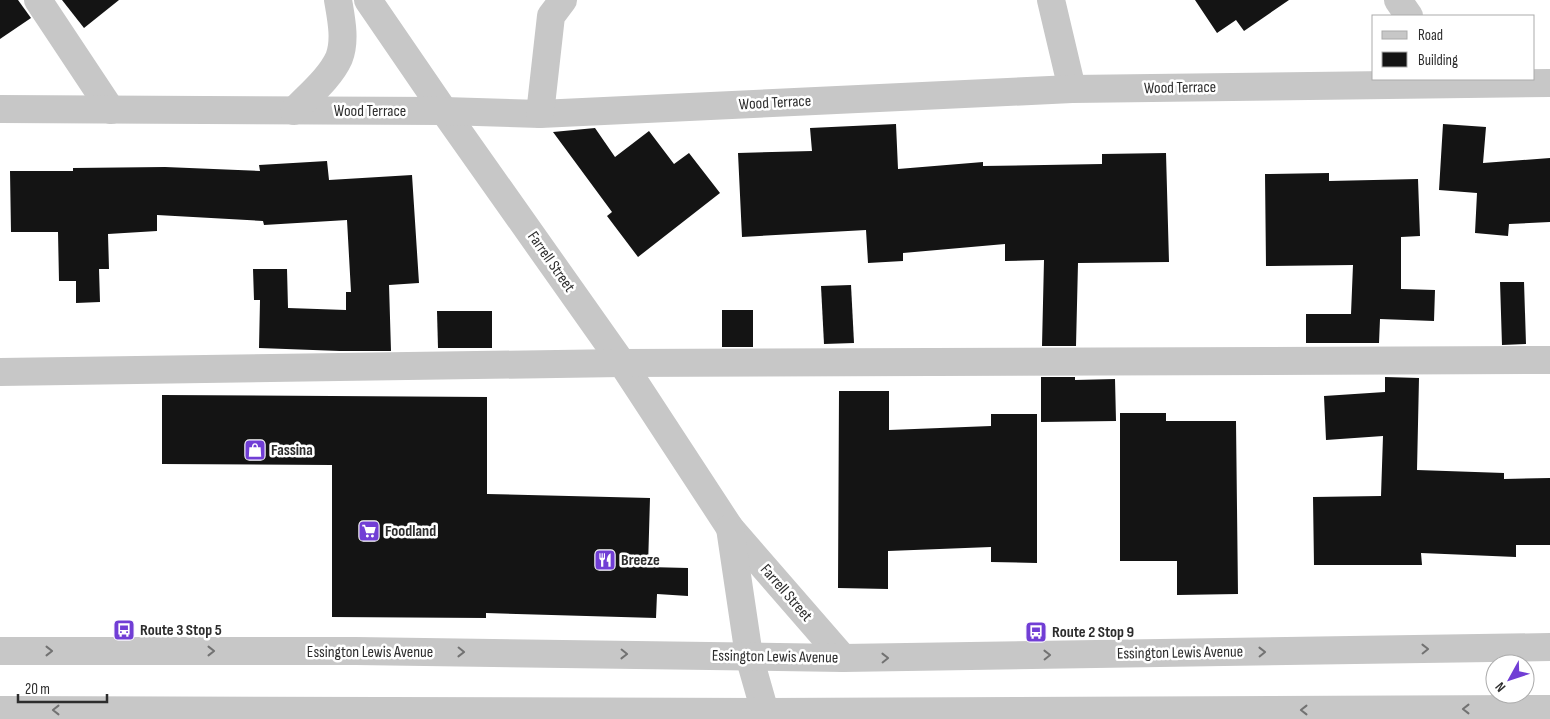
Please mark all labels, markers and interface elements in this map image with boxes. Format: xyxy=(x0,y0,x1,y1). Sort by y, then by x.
legend xyxy=(1372,15,1535,80)
text: Road xyxy=(1418,26,1443,45)
text: Building xyxy=(1418,51,1458,70)
street label: Wood Terrace xyxy=(1144,78,1216,98)
street label: Wood Terrace xyxy=(738,92,812,114)
street label: Wood Terrace xyxy=(334,102,406,121)
street label: Farrell Street xyxy=(523,228,579,296)
shop icon: Fassina xyxy=(243,438,267,462)
place label: Fassina xyxy=(271,441,313,460)
supermarket icon: Foodland xyxy=(357,519,381,543)
place label: Foodland xyxy=(385,522,436,541)
restaurant icon: Breeze xyxy=(593,548,617,572)
place label: Breeze xyxy=(621,551,660,570)
street label: Farrell Street xyxy=(756,561,816,626)
bus stop icon: Route 3 Stop 5 xyxy=(112,618,136,642)
bus stop icon: Route 2 Stop 9 xyxy=(1024,620,1048,644)
place label: Route 3 Stop 5 xyxy=(140,621,222,640)
place label: Route 2 Stop 9 xyxy=(1052,623,1134,642)
street label: Essington Lewis Avenue xyxy=(1117,642,1243,664)
street label: Essington Lewis Avenue xyxy=(307,643,433,662)
one-way arrow xyxy=(1422,644,1429,654)
one-way arrow xyxy=(45,646,53,656)
one-way arrow xyxy=(208,646,215,656)
street label: Essington Lewis Avenue xyxy=(712,646,838,668)
one-way arrow xyxy=(1259,646,1267,657)
one-way arrow xyxy=(458,647,465,657)
one-way arrow xyxy=(620,649,628,659)
one-way arrow xyxy=(1044,650,1052,660)
one-way arrow xyxy=(881,652,889,663)
north arrow xyxy=(1485,654,1535,704)
scale bar xyxy=(18,672,106,704)
text: N xyxy=(1492,679,1509,695)
text: 20 m xyxy=(25,680,50,699)
one-way arrow xyxy=(1462,704,1470,714)
one-way arrow xyxy=(52,705,60,715)
one-way arrow xyxy=(1300,705,1308,715)

